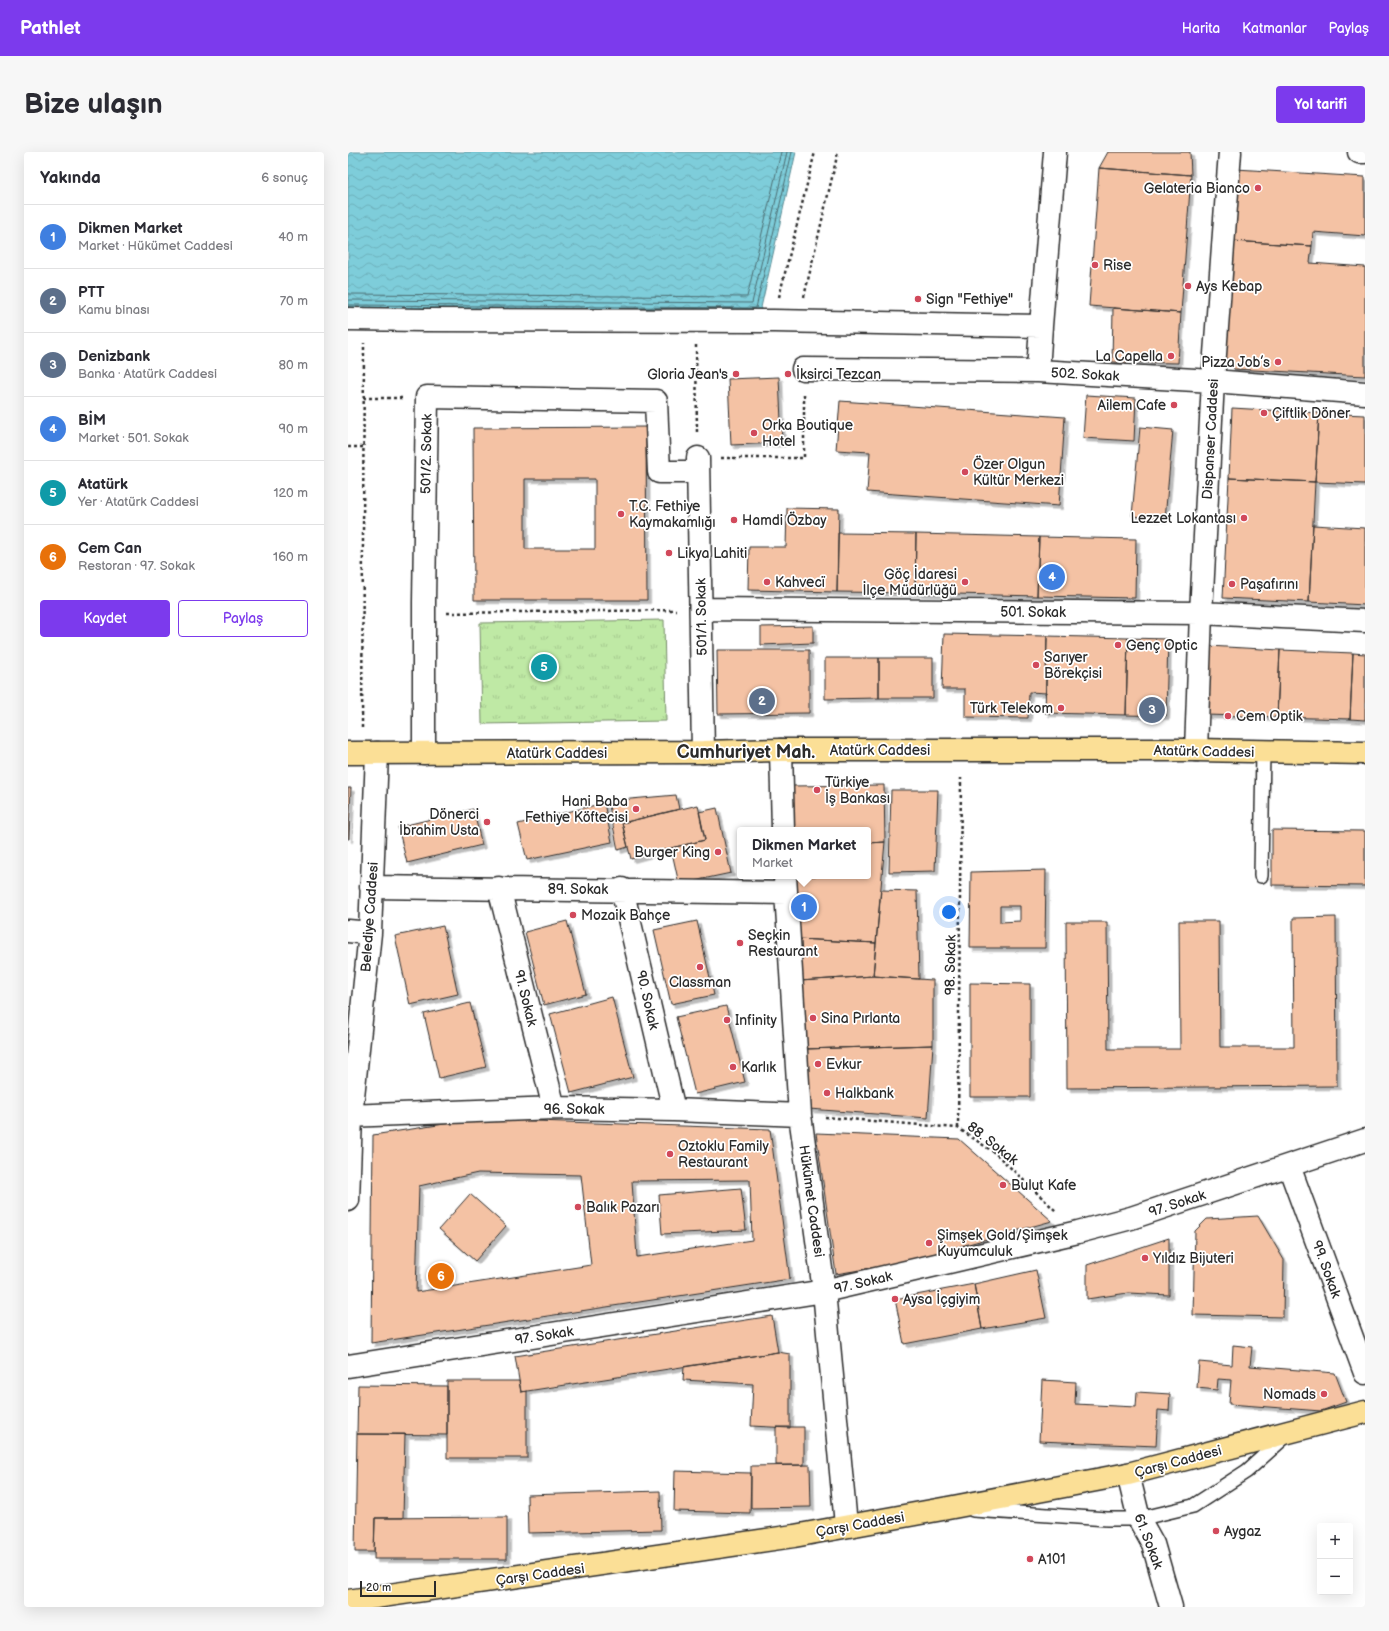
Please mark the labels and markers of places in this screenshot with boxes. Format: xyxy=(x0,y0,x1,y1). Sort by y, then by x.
place label: Gelateria Bianco xyxy=(1144,180,1250,197)
marker: Gelateria Bianco xyxy=(1253,183,1263,193)
place label: Rise xyxy=(1103,257,1132,274)
marker: Rise xyxy=(1090,260,1100,270)
place label: Ays Kebap xyxy=(1196,278,1262,295)
marker: Ays Kebap xyxy=(1183,281,1193,291)
place label: Sign "Fethiye" xyxy=(926,291,1013,308)
marker: Sign "Fethiye" xyxy=(913,294,923,304)
place label: La Capella xyxy=(1095,348,1163,365)
marker: La Capella xyxy=(1166,351,1176,361)
place label: Pizza Job’s xyxy=(1201,354,1270,371)
marker: Pizza Job’s xyxy=(1273,357,1283,367)
place label: İksirci Tezcan xyxy=(796,365,881,383)
place label: Gloria Jean's xyxy=(647,366,728,383)
marker: Gloria Jean's xyxy=(731,369,741,379)
marker: İksirci Tezcan xyxy=(783,369,793,379)
place label: Ailem Cafe xyxy=(1097,397,1166,414)
marker: Ailem Cafe xyxy=(1169,400,1179,410)
place label: Çiftlik Döner xyxy=(1272,405,1351,422)
marker: Çiftlik Döner xyxy=(1259,408,1269,418)
place label: Orka Boutique Hotel xyxy=(762,417,853,450)
marker: Orka Boutique Hotel xyxy=(749,428,759,438)
place label: Özer Olgun Kültür Merkezi xyxy=(973,455,1064,489)
marker: Özer Olgun Kültür Merkezi xyxy=(960,467,970,477)
place label: T.C. Fethiye Kaymakamlığı xyxy=(629,498,716,531)
marker: T.C. Fethiye Kaymakamlığı xyxy=(616,509,626,519)
place label: Lezzet Lokantası xyxy=(1130,510,1236,527)
place label: Hamdi Özbay xyxy=(742,511,827,529)
marker: Lezzet Lokantası xyxy=(1239,513,1249,523)
marker: Hamdi Özbay xyxy=(729,515,739,525)
place label: Likya Lahiti xyxy=(677,545,747,562)
marker: Likya Lahiti xyxy=(664,548,674,558)
pin: 4 xyxy=(1039,562,1065,592)
place label: Göç İdaresi İlçe Müdürlüğü xyxy=(863,565,957,599)
place label: Kahvecï xyxy=(775,574,826,591)
place label: Paşafırını xyxy=(1240,576,1298,593)
marker: Kahvecï xyxy=(762,577,772,587)
marker: Göç İdaresi İlçe Müdürlüğü xyxy=(960,577,970,587)
marker: Paşafırını xyxy=(1227,579,1237,589)
place label: Genç Optic xyxy=(1126,637,1198,654)
marker: Genç Optic xyxy=(1113,640,1123,650)
place label: Sarıyer Börekçisi xyxy=(1044,649,1102,682)
pin: 5 xyxy=(531,652,557,682)
marker: Sarıyer Börekçisi xyxy=(1031,660,1041,670)
pin: 2 xyxy=(749,686,775,716)
pin: 3 xyxy=(1139,695,1165,725)
place label: Türk Telekom xyxy=(970,700,1053,717)
marker: Türk Telekom xyxy=(1056,703,1066,713)
place label: Cem Optik xyxy=(1236,708,1303,725)
marker: Cem Optik xyxy=(1223,711,1233,721)
place label: Türkiye İş Bankası xyxy=(825,774,890,807)
marker: Türkiye İş Bankası xyxy=(812,785,822,795)
place label: Hani Baba Fethiye Köftecisi xyxy=(525,793,628,826)
marker: Hani Baba Fethiye Köftecisi xyxy=(631,804,641,814)
place label: Dönerci İbrahim Usta xyxy=(399,806,479,839)
marker: Dönerci İbrahim Usta xyxy=(482,817,492,827)
place label: Burger King xyxy=(634,844,710,861)
marker: Burger King xyxy=(713,847,723,857)
pin: 1 xyxy=(791,892,817,922)
place label: Mozaik Bahçe xyxy=(581,907,670,924)
marker: Mozaik Bahçe xyxy=(568,910,578,920)
place label: Seçkin Restaurant xyxy=(748,927,818,960)
marker: Seçkin Restaurant xyxy=(735,938,745,948)
marker: Classman xyxy=(695,962,705,972)
place label: Classman xyxy=(669,974,731,991)
place label: Sina Pırlanta xyxy=(821,1010,900,1027)
place label: Infinity xyxy=(735,1012,778,1029)
marker: Sina Pırlanta xyxy=(808,1013,818,1023)
marker: Infinity xyxy=(722,1015,732,1025)
place label: Evkur xyxy=(826,1056,863,1073)
place label: Karlık xyxy=(741,1059,776,1076)
marker: Evkur xyxy=(813,1059,823,1069)
marker: Karlık xyxy=(728,1062,738,1072)
place label: Halkbank xyxy=(835,1085,894,1102)
marker: Halkbank xyxy=(822,1088,832,1098)
place label: Oztoklu Family Restaurant xyxy=(678,1138,769,1171)
marker: Oztoklu Family Restaurant xyxy=(665,1149,675,1159)
place label: Bulut Kafe xyxy=(1011,1177,1076,1194)
marker: Bulut Kafe xyxy=(998,1180,1008,1190)
place label: Balık Pazarı xyxy=(586,1199,660,1216)
marker: Balık Pazarı xyxy=(573,1202,583,1212)
place label: Şimşek Gold/Şimşek Kuyumculuk xyxy=(937,1227,1068,1260)
marker: Şimşek Gold/Şimşek Kuyumculuk xyxy=(924,1238,934,1248)
place label: Yıldız Bijuteri xyxy=(1152,1250,1234,1267)
marker: Yıldız Bijuteri xyxy=(1140,1253,1150,1263)
pin: 6 xyxy=(428,1261,454,1291)
place label: Aysa İçgiyim xyxy=(903,1290,980,1308)
marker: Aysa İçgiyim xyxy=(890,1294,900,1304)
place label: Nomads xyxy=(1263,1386,1316,1403)
marker: Nomads xyxy=(1319,1389,1329,1399)
place label: Aygaz xyxy=(1224,1523,1261,1540)
marker: Aygaz xyxy=(1211,1526,1221,1536)
place label: A101 xyxy=(1038,1551,1066,1568)
marker: A101 xyxy=(1025,1554,1035,1564)

